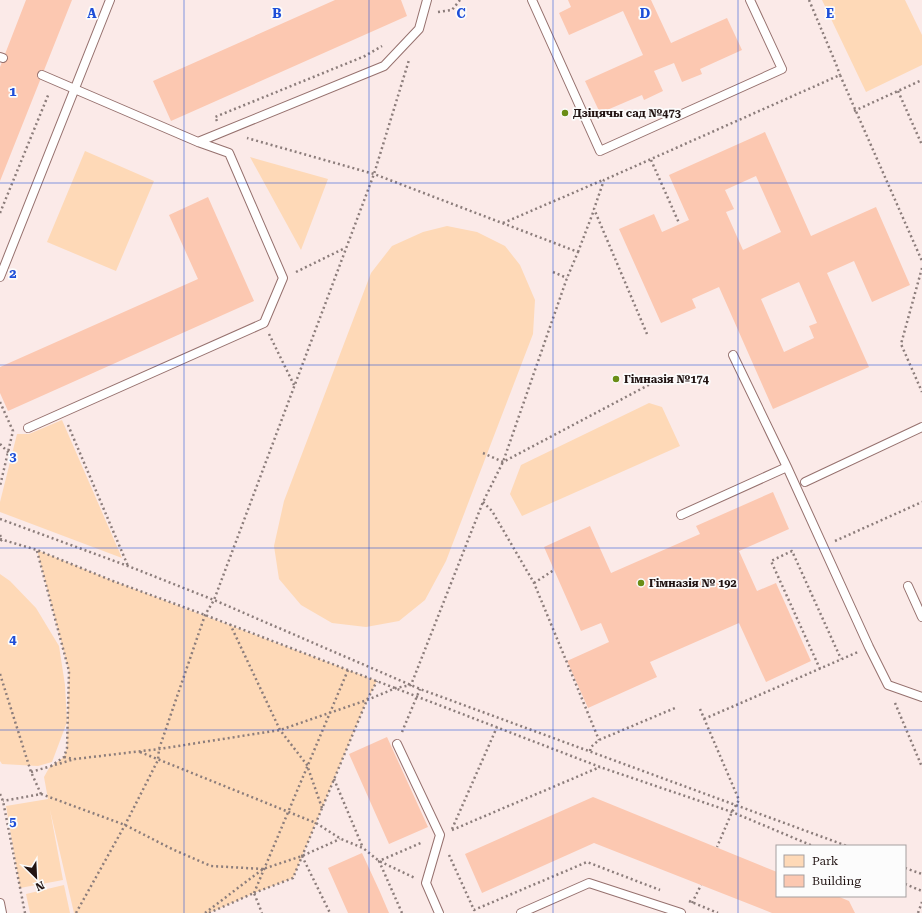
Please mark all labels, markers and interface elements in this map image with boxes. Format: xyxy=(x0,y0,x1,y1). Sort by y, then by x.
text: A xyxy=(87,6,97,21)
text: B xyxy=(272,6,282,21)
text: C xyxy=(456,6,466,21)
text: D xyxy=(640,6,650,21)
text: E xyxy=(826,6,834,21)
text: 1 xyxy=(9,84,17,99)
place label: Дзіцячы сад №473 xyxy=(573,107,681,120)
marker: Дзіцячы сад №473 xyxy=(560,108,570,118)
text: 2 xyxy=(9,266,17,281)
place label: Гімназія №174 xyxy=(624,373,710,386)
marker: Гімназія №174 xyxy=(611,374,621,384)
text: 3 xyxy=(9,449,17,464)
place label: Гімназія № 192 xyxy=(649,577,737,590)
marker: Гімназія № 192 xyxy=(636,578,646,588)
text: 4 xyxy=(9,632,17,647)
text: 5 xyxy=(9,814,17,829)
legend xyxy=(776,845,906,897)
text: Park xyxy=(812,854,839,868)
north arrow xyxy=(16,857,56,897)
text: Building xyxy=(812,874,861,888)
text: N xyxy=(33,878,46,894)

